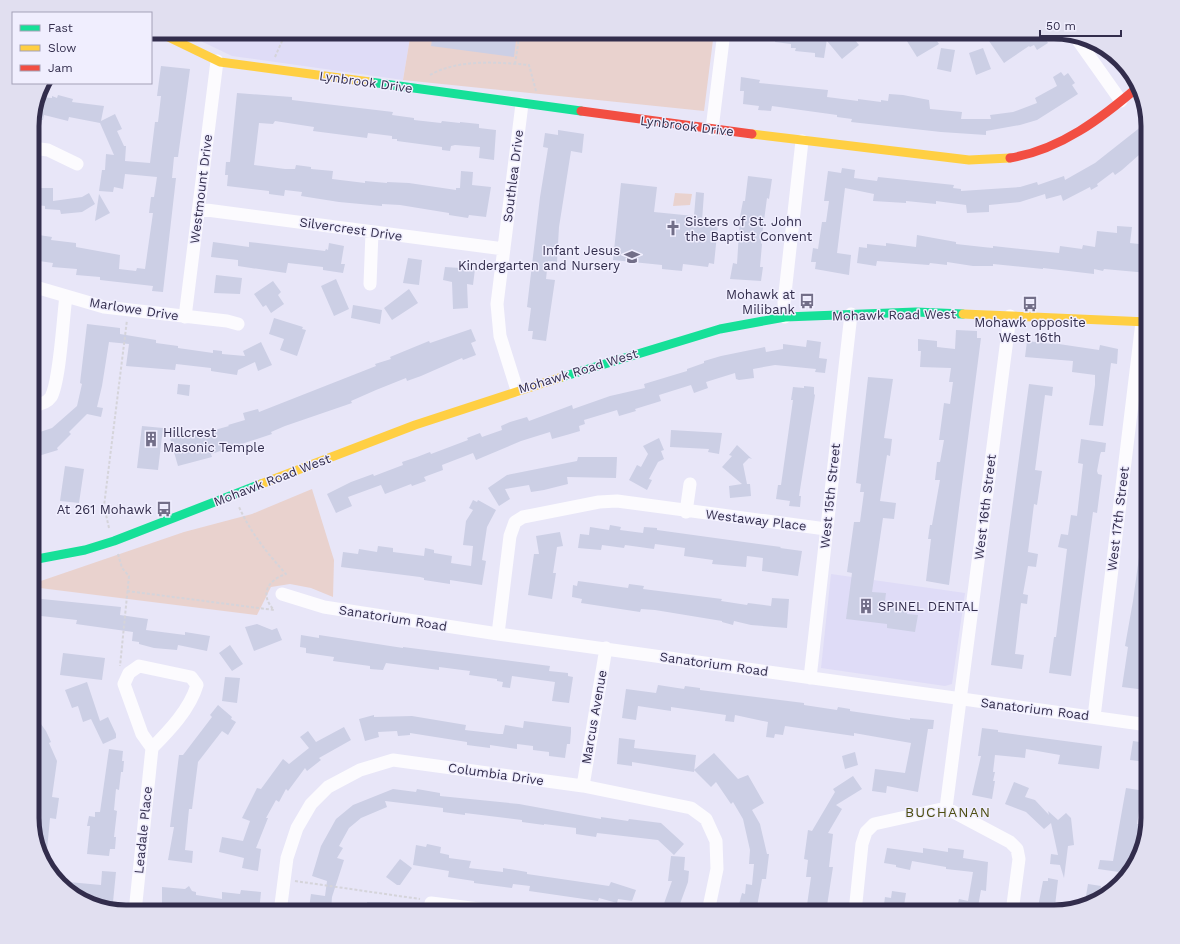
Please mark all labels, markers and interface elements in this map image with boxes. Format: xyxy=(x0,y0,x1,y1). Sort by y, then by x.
legend xyxy=(12,12,152,84)
scale bar xyxy=(1040,12,1121,38)
text: 50 m xyxy=(1046,19,1076,33)
text: Fast xyxy=(48,21,73,35)
text: Slow xyxy=(48,41,76,55)
text: Jam xyxy=(48,61,73,75)
street label: Lynbrook Drive xyxy=(318,68,414,96)
street label: Lynbrook Drive xyxy=(639,113,735,139)
street label: Southlea Drive xyxy=(500,129,526,223)
street label: Westmount Drive xyxy=(187,133,215,245)
street label: Silvercrest Drive xyxy=(299,214,403,244)
place label: Sisters of St. John the Baptist Convent xyxy=(685,214,813,244)
church icon: Sisters of St. John the Baptist Convent xyxy=(664,219,682,237)
place label: Infant Jesus Kindergarten and Nursery xyxy=(458,243,620,273)
school or university icon: Infant Jesus Kindergarten and Nursery xyxy=(623,248,641,266)
place label: Mohawk at Milibank xyxy=(726,287,796,317)
bus stop icon: Mohawk at Milibank xyxy=(798,292,816,310)
street label: Marlowe Drive xyxy=(88,295,180,323)
bus stop icon: Mohawk opposite West 16th xyxy=(1021,295,1039,313)
street label: Mohawk Road West xyxy=(832,306,957,324)
place label: Mohawk opposite West 16th xyxy=(974,315,1086,345)
street label: Mohawk Road West xyxy=(516,346,640,396)
place label: Hillcrest Masonic Temple xyxy=(163,425,265,455)
building icon: Hillcrest Masonic Temple xyxy=(142,430,160,448)
street label: West 15th Street xyxy=(817,442,843,549)
street label: Mohawk Road West xyxy=(211,451,333,509)
street label: West 16th Street xyxy=(971,453,999,561)
street label: West 17th Street xyxy=(1104,465,1132,572)
bus stop icon: At 261 Mohawk xyxy=(155,500,173,518)
place label: At 261 Mohawk xyxy=(57,502,153,517)
street label: Westaway Place xyxy=(705,506,807,534)
building icon: SPINEL DENTAL xyxy=(857,597,875,615)
place label: SPINEL DENTAL xyxy=(878,599,978,614)
street label: Sanatorium Road xyxy=(338,602,448,634)
street label: Sanatorium Road xyxy=(659,649,769,679)
street label: Marcus Avenue xyxy=(578,669,610,765)
street label: Sanatorium Road xyxy=(980,695,1090,723)
street label: Columbia Drive xyxy=(447,760,545,788)
street label: Leadale Place xyxy=(131,786,155,874)
district label: BUCHANAN xyxy=(905,804,991,820)

